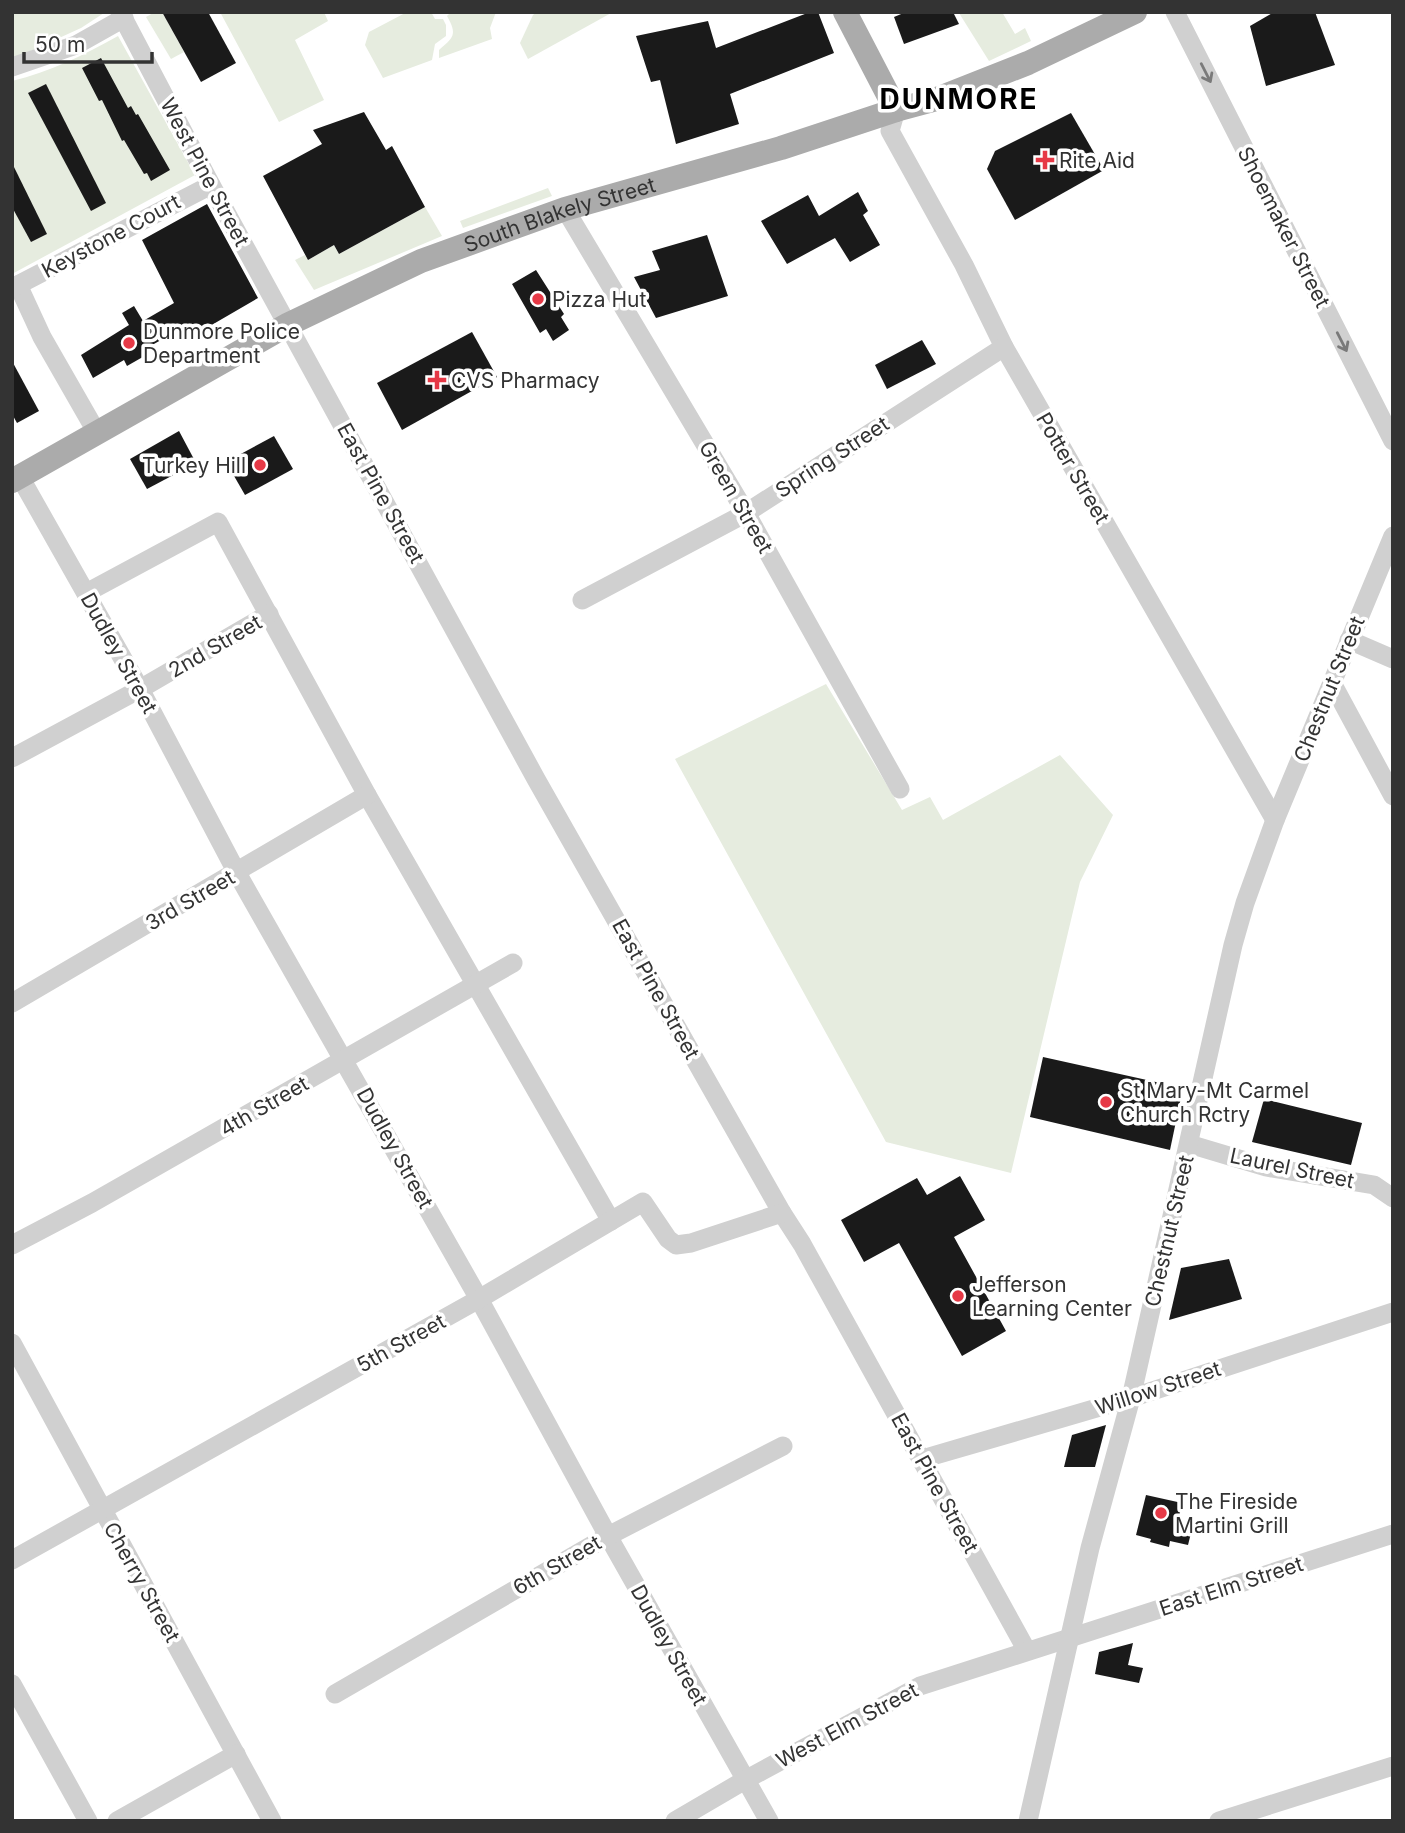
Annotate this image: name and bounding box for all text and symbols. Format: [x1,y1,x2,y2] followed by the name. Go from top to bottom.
[24,21,152,65] scale bar
[35,32,85,57] text: 50 m
[1200,62,1214,83] one-way arrow
[879,82,1039,116] district label: DUNMORE
[155,94,255,250] street label: West Pine Street
[1233,142,1335,312] street label: Shoemaker Street
[1059,148,1135,173] place label: Rite Aid
[1037,152,1053,168] marker: Rite Aid
[460,172,658,257] street label: South Blakely Street
[37,189,185,283] street label: Keystone Court
[552,287,646,312] place label: Pizza Hut
[530,291,546,307] marker: Pizza Hut
[143,319,300,368] place label: Dunmore Police Department
[1336,331,1350,352] one-way arrow
[121,335,137,351] marker: Dunmore Police Department
[451,368,600,393] place label: CVS Pharmacy
[429,372,445,388] marker: CVS Pharmacy
[1031,408,1115,528] street label: Potter Street
[771,411,893,503] street label: Spring Street
[332,418,430,568] street label: East Pine Street
[694,436,778,558] street label: Green Street
[142,453,246,478] place label: Turkey Hill
[252,457,268,473] marker: Turkey Hill
[76,588,163,718] street label: Dudley Street
[164,609,266,683] street label: 2nd Street
[1288,612,1370,765] street label: Chestnut Street
[141,864,239,935] street label: 3rd Street
[607,914,705,1064] street label: East Pine Street
[215,1071,313,1141] street label: 4th Street
[1120,1078,1309,1127] place label: St Mary-Mt Carmel Church Rctry
[352,1083,439,1213] street label: Dudley Street
[1098,1094,1114,1110] marker: St Mary-Mt Carmel Church Rctry
[1228,1143,1356,1193] street label: Laurel Street
[1139,1153,1199,1309] street label: Chestnut Street
[972,1272,1132,1321] place label: Jefferson Learning Center
[950,1288,966,1304] marker: Jefferson Learning Center
[352,1308,450,1377] street label: 5th Street
[1092,1356,1224,1420] street label: Willow Street
[886,1408,984,1558] street label: East Pine Street
[1175,1489,1298,1538] place label: The Fireside Martini Grill
[1153,1505,1169,1521] marker: The Fireside Martini Grill
[99,1518,185,1647] street label: Cherry Street
[509,1530,606,1600] street label: 6th Street
[1156,1551,1306,1621] street label: East Elm Street
[626,1580,713,1710] street label: Dudley Street
[772,1677,922,1773] street label: West Elm Street

